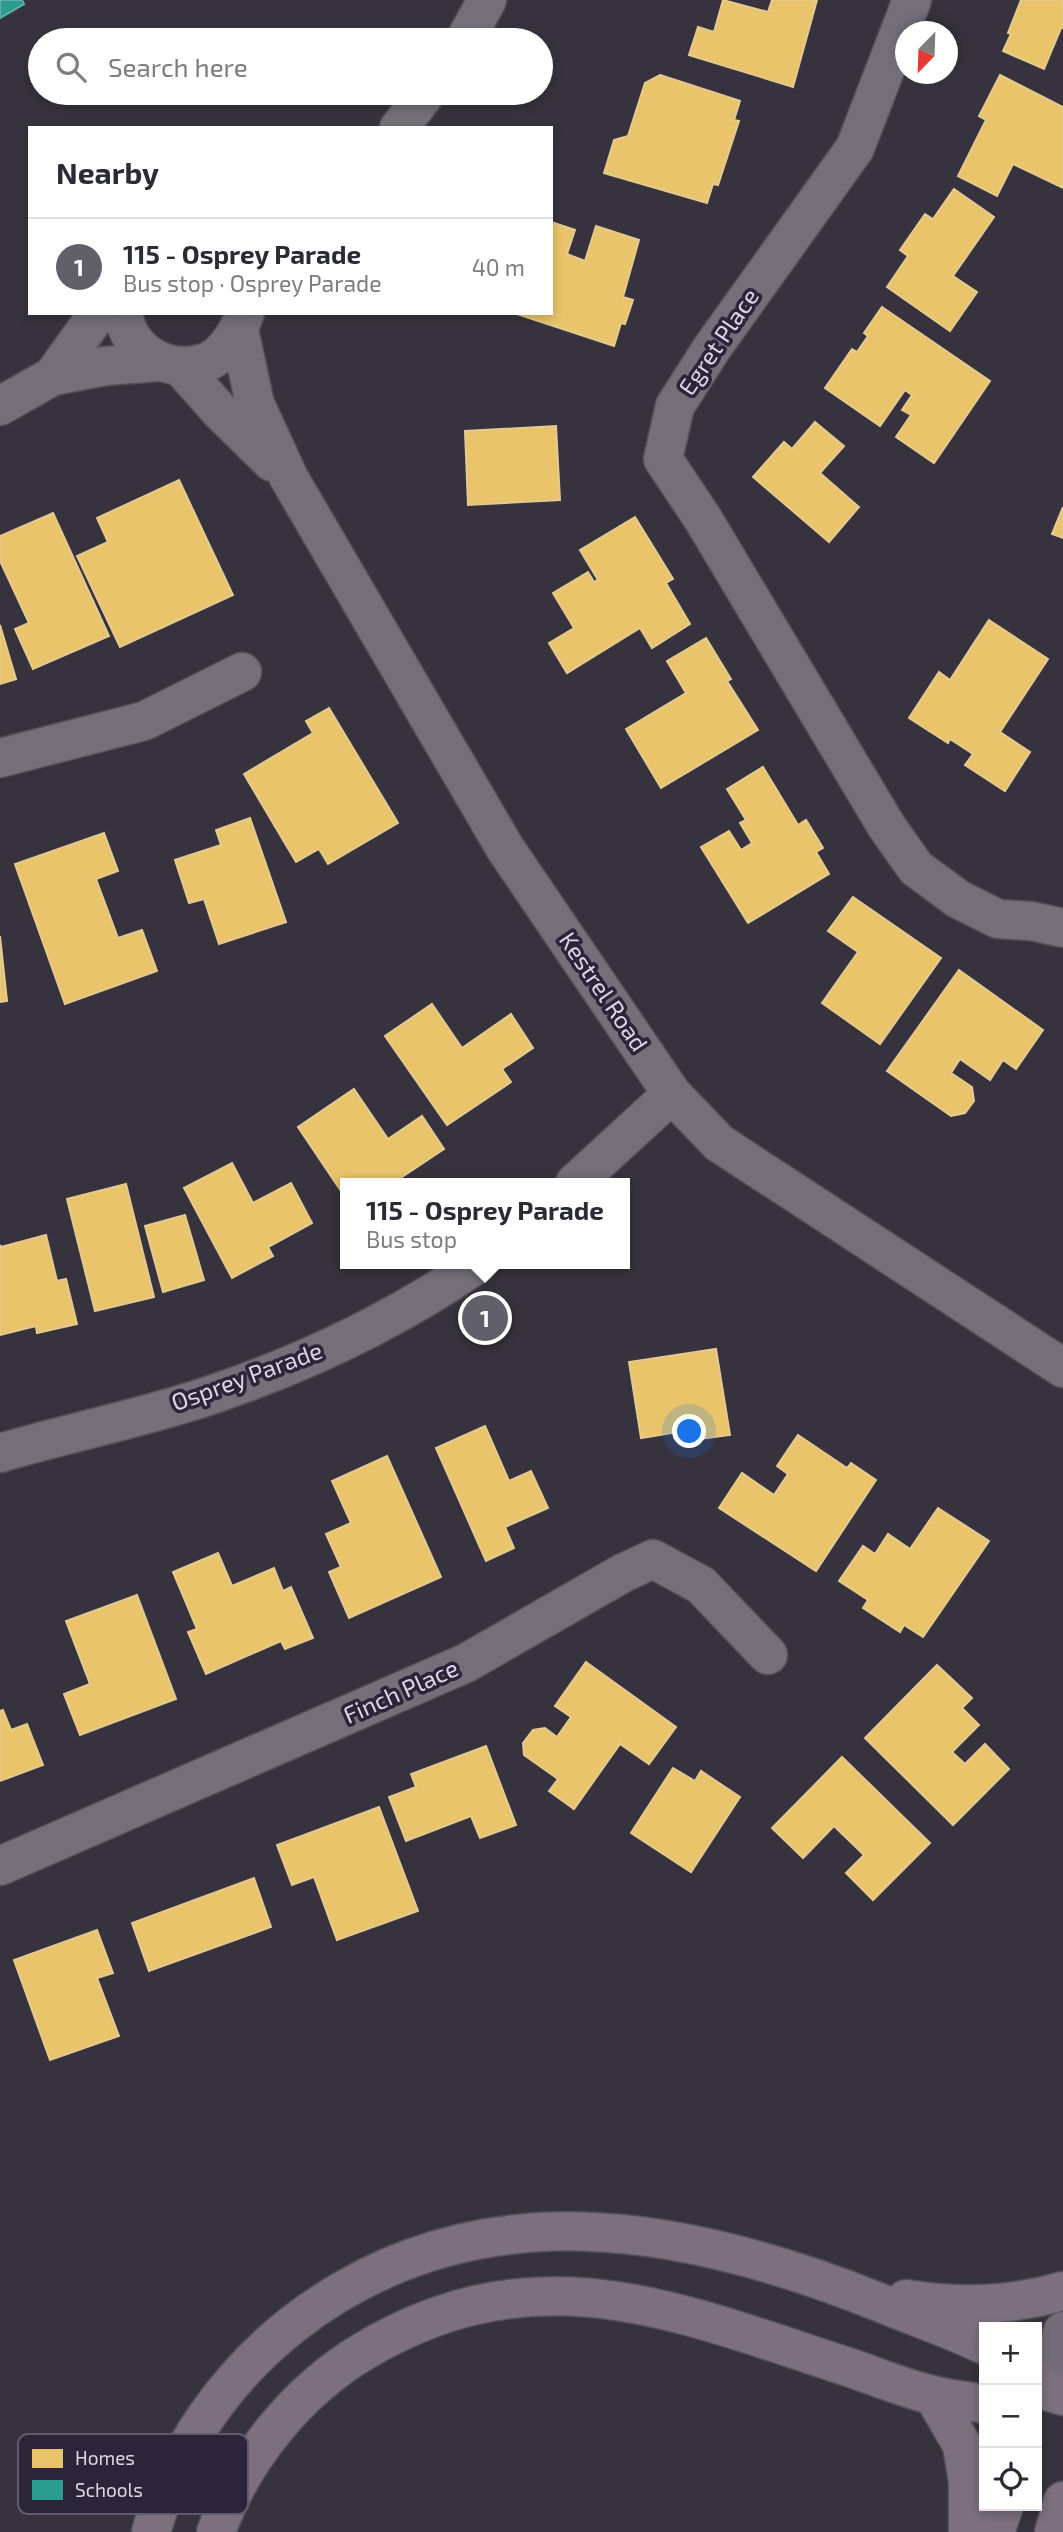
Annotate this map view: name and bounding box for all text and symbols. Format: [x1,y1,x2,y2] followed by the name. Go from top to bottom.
[895,21,958,84] north arrow
[28,28,553,105] search box
[52,48,90,86] icon: search
[108,51,248,82] text: Search here
[56,154,159,190] text: Nearby
[123,238,361,269] text: 115 - Osprey Parade
[74,253,84,281] text: 1
[472,253,525,281] text: 40 m
[123,269,382,297] text: Bus stop · Osprey Parade
[672,282,764,400] street label: Egret Place
[554,926,655,1056] street label: Kestrel Road
[340,1178,630,1269] popup
[366,1194,604,1225] text: 115 - Osprey Parade
[366,1225,457,1253] text: Bus stop
[462,1292,508,1344] pin: 1
[167,1335,326,1416] street label: Osprey Parade
[672,1414,706,1448] your location
[338,1652,462,1729] street label: Finch Place
[979,2322,1042,2511] map controls
[979,2322,1042,2385] button: +
[979,2385,1042,2448] button: −
[18,2434,248,2514] legend
[75,2446,135,2469] text: Homes
[979,2448,1042,2511] button: locate
[75,2478,143,2501] text: Schools

